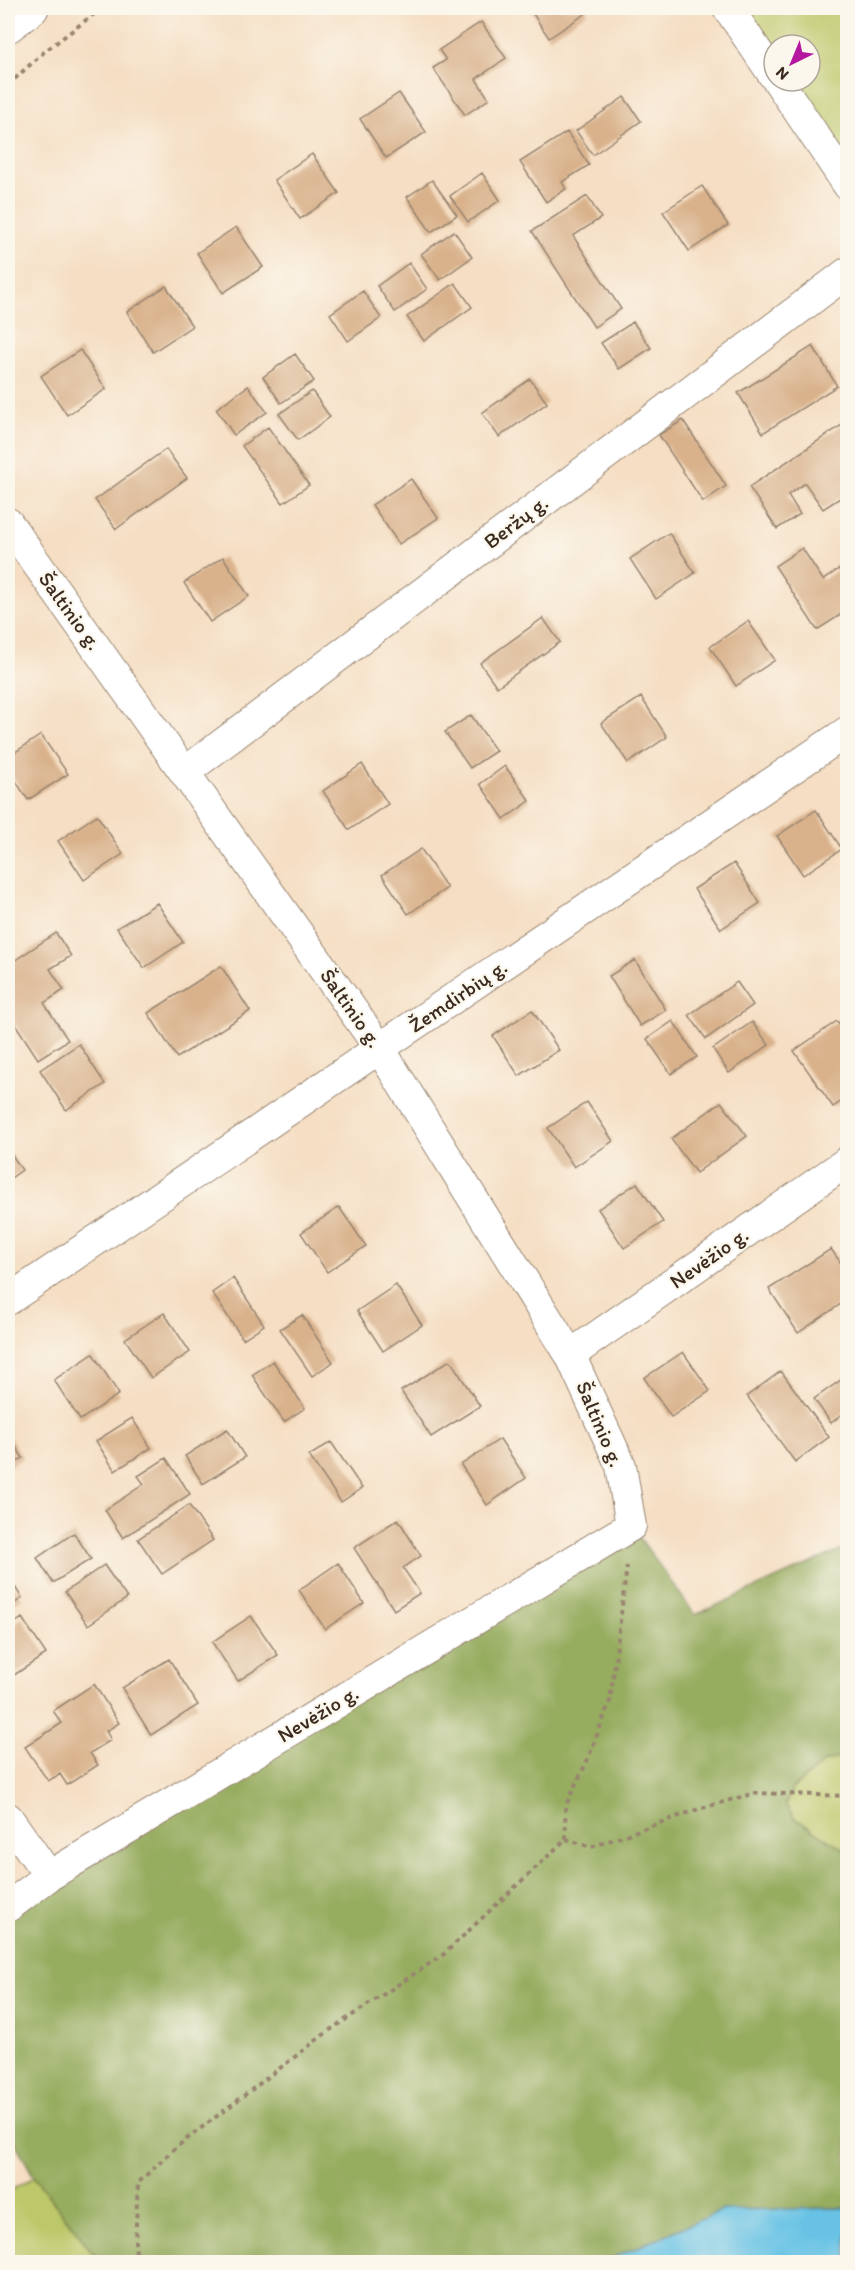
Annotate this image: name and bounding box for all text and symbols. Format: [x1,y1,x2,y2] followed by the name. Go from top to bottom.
[762,33,822,93] north arrow
[772,63,793,84] text: N
[479,489,553,554] street label: Beržų g.
[34,567,107,655] street label: Šaltinio g.
[404,954,512,1038] street label: Žemdirbių g.
[315,963,388,1052] street label: Šaltinio g.
[665,1221,753,1294] street label: Nevėžio g.
[571,1377,630,1470] street label: Šaltinio g.
[273,1680,363,1748] street label: Nevėžio g.

